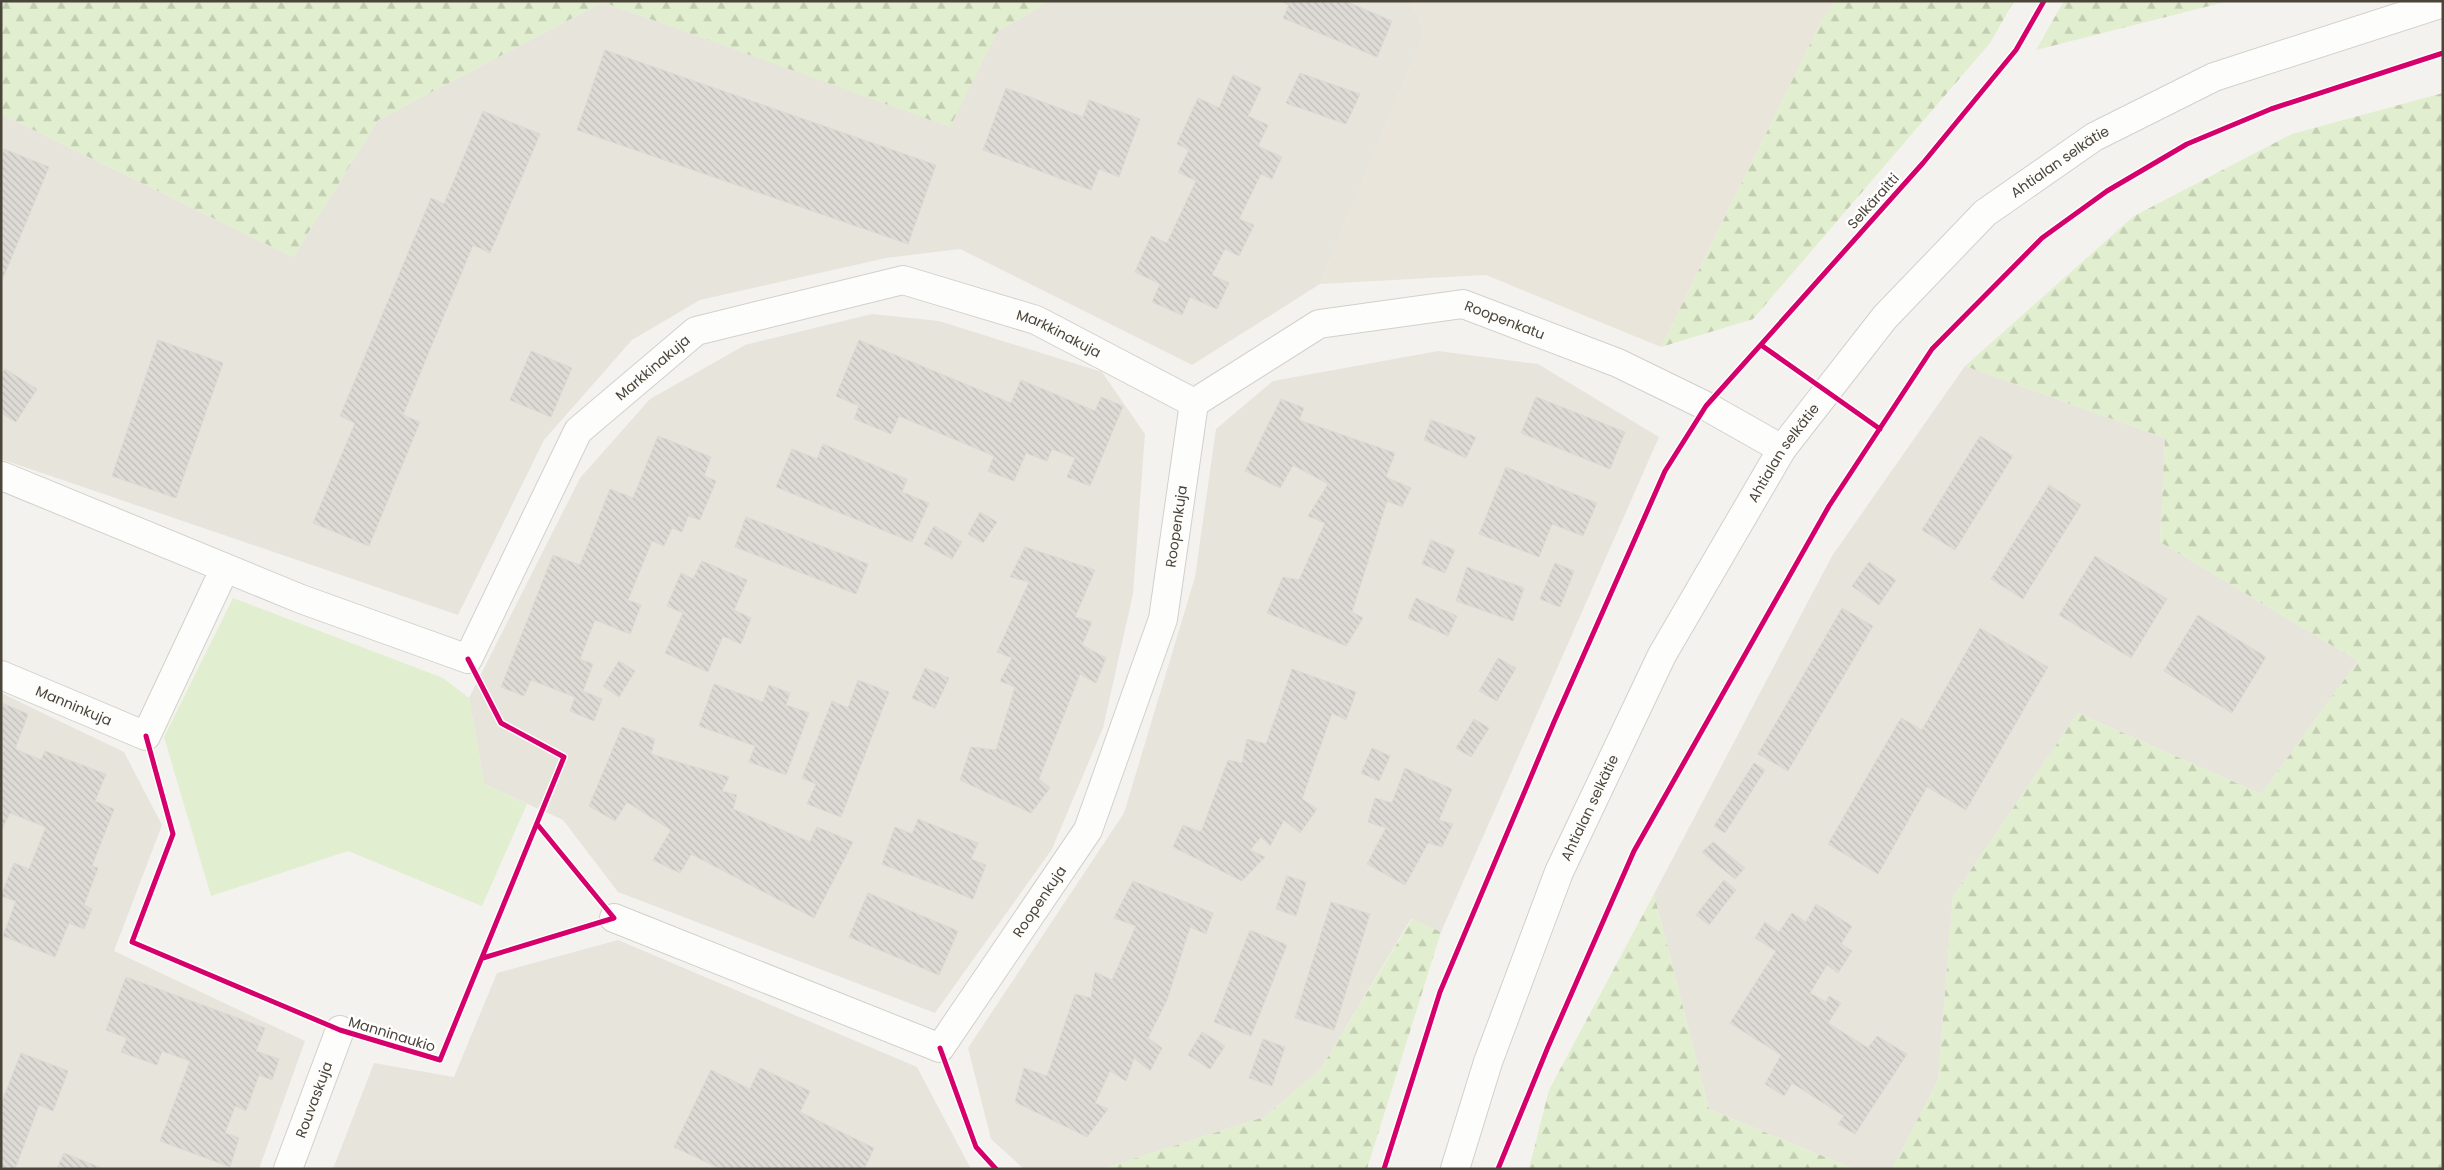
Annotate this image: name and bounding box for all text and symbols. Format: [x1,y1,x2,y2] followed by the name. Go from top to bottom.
[2006,121,2113,202] street label: Ahtialan selkätie
[1843,169,1903,233] street label: Selkäraitti
[1462,296,1548,344] street label: Roopenkatu
[1014,305,1105,362] street label: Markkinakuja
[611,330,694,405] street label: Markkinakuja
[1743,399,1824,506] street label: Ahtialan selkätie
[1161,484,1192,569] street label: Roopenkuja
[33,681,115,731] street label: Manninkuja
[1556,751,1623,864] street label: Ahtialan selkätie
[1008,862,1071,941] street label: Roopenkuja
[346,1011,438,1057] street label: Manninaukio
[291,1059,337,1141] street label: Rouvaskuja

